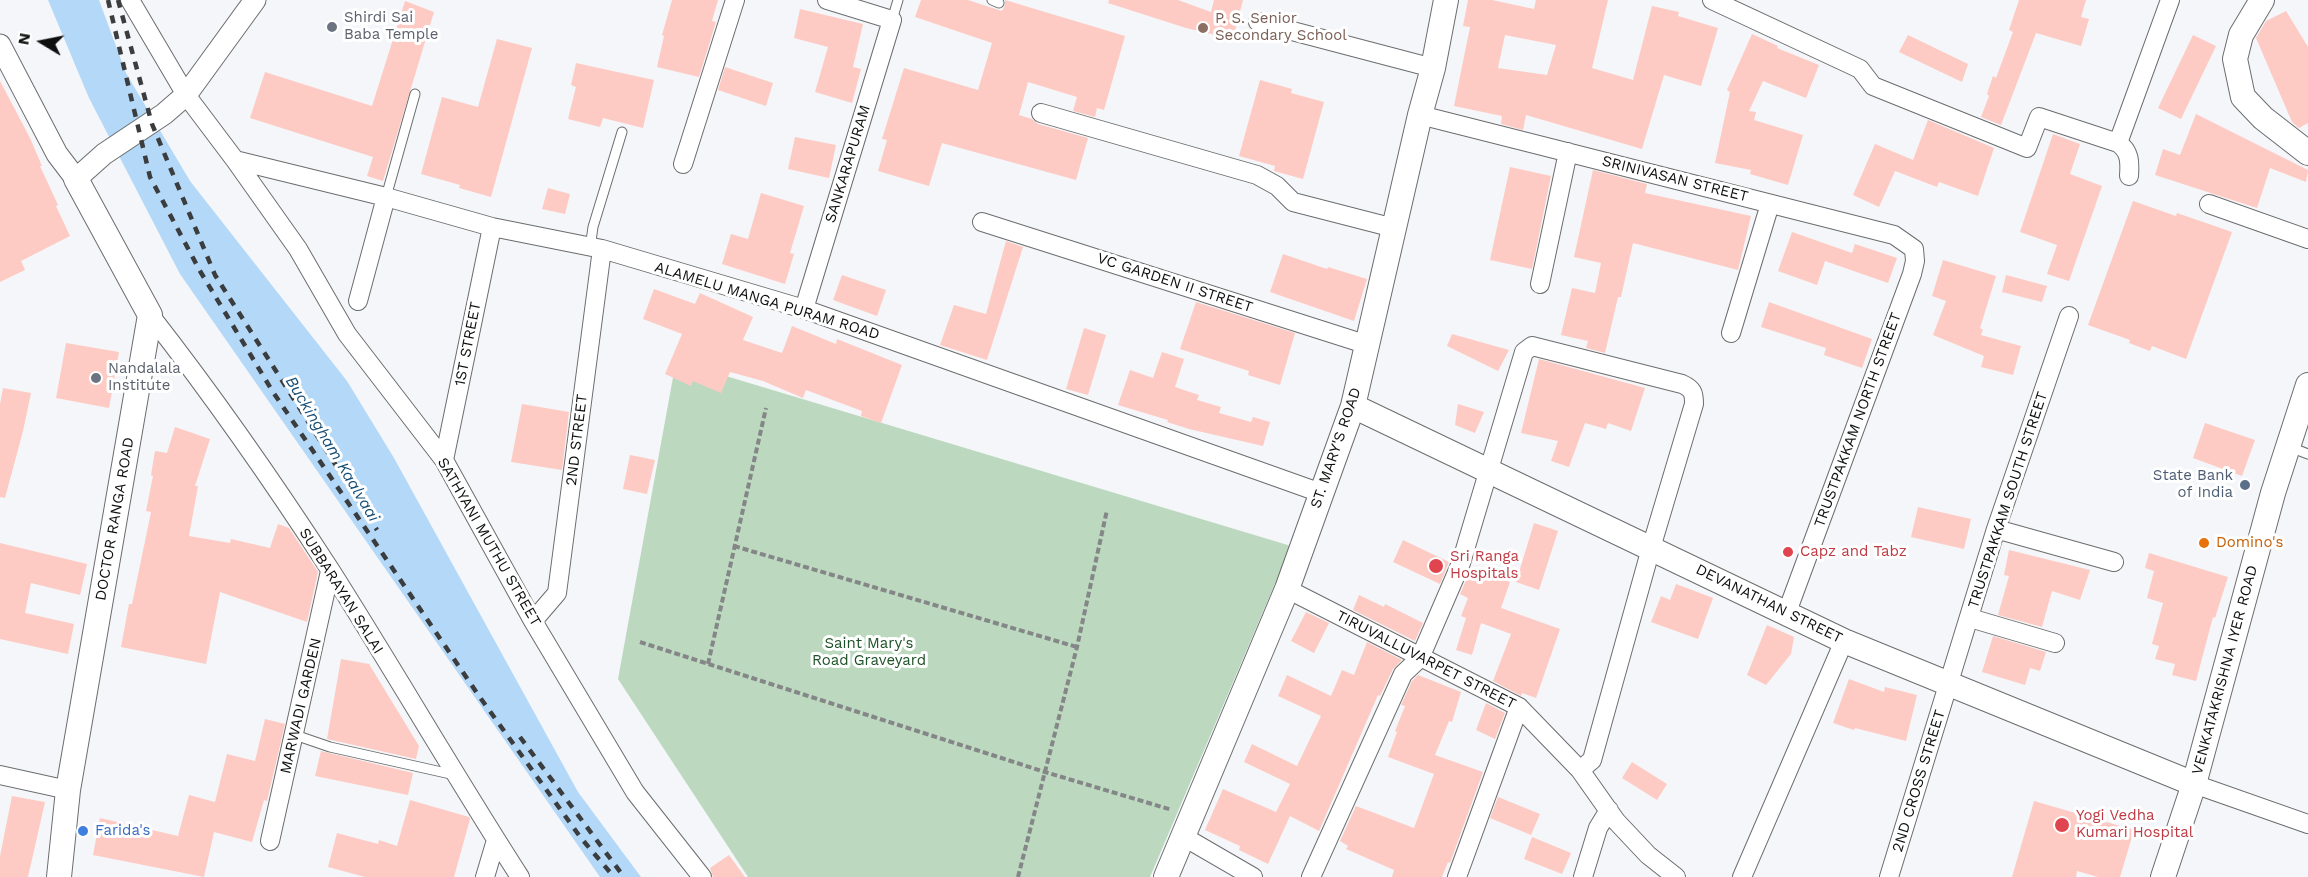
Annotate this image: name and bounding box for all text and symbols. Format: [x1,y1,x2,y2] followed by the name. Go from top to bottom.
[344,9,438,44] place label: Shirdi Sai Baba Temple
[1215,10,1347,45] place label: P. S. Senior Secondary School
[12,12,72,72] north arrow
[325,20,339,34] marker: Shirdi Sai Baba Temple
[1196,21,1210,35] marker: P. S. Senior Secondary School
[13,31,34,46] text: N
[821,103,875,225] street label: SANKARAPURAM
[1600,152,1750,206] street label: SRINIVASAN STREET
[1095,249,1255,317] street label: VC GARDEN II STREET
[652,258,882,344] street label: ALAMELU MANGA PURAM ROAD
[451,300,485,388] street label: 1ST STREET
[1811,310,1905,530] street label: TRUSTPAKKAM NORTH STREET
[108,360,181,395] place label: Nandalala Institute
[89,371,103,385] marker: Nandalala Institute
[281,373,383,525] water label: Buckingham Kaalvaai
[1307,385,1365,511] street label: ST. MARY'S ROAD
[1964,389,2052,611] street label: TRUSTPAKKAM SOUTH STREET
[562,393,592,487] street label: 2ND STREET
[92,436,138,602] street label: DOCTOR RANGA ROAD
[433,454,545,630] street label: SATHYANI MUTHU STREET
[2153,467,2233,502] place label: State Bank of India
[2238,478,2252,492] marker: State Bank of India
[295,525,387,657] street label: SUBBARAYAN SALAI
[2216,534,2283,552] place label: Domino's
[2197,536,2211,550] marker: Domino's
[1800,543,1907,561] place label: Capz and Tabz
[1781,545,1795,559] marker: Capz and Tabz
[1450,548,1519,583] place label: Sri Ranga Hospitals
[1427,557,1445,575] marker: Sri Ranga Hospitals
[1693,561,1845,647] street label: DEVANATHAN STREET
[2188,563,2262,777] street label: VENKATAKRISHNA IYER ROAD
[1333,607,1519,713] street label: TIRUVALLUVARPET STREET
[812,635,926,670] park label: Saint Mary's Road Graveyard
[277,636,325,776] street label: MARWADI GARDEN
[1889,708,1949,854] street label: 2ND CROSS STREET
[2076,807,2193,842] place label: Yogi Vedha Kumari Hospital
[2053,816,2071,834] marker: Yogi Vedha Kumari Hospital
[95,822,150,840] place label: Farida's
[76,824,90,838] marker: Farida's

